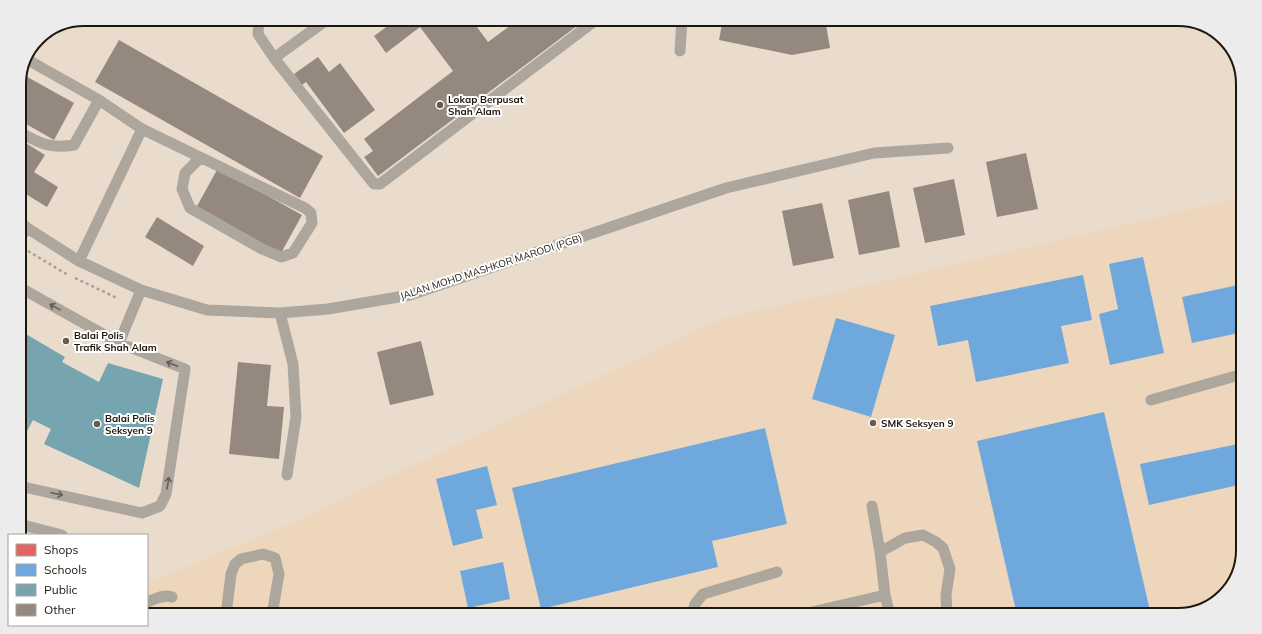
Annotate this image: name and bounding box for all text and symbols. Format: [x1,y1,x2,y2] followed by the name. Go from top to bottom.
[448,93,524,118] place label: Lokap Berpusat Shah Alam
[435,100,445,110] marker: Lokap Berpusat Shah Alam
[398,231,584,303] street label: JALAN MOHD MASHKOR MARODI (PGB)
[49,303,61,311] one-way arrow
[74,329,157,354] place label: Balai Polis Trafik Shah Alam
[61,336,71,346] marker: Balai Polis Trafik Shah Alam
[167,360,179,367] one-way arrow
[105,412,155,437] place label: Balai Polis Seksyen 9
[881,417,953,430] place label: SMK Seksyen 9
[868,418,878,428] marker: SMK Seksyen 9
[92,419,102,429] marker: Balai Polis Seksyen 9
[164,477,172,490] one-way arrow
[50,491,63,499] one-way arrow
[8,534,148,626] legend
[44,542,79,557] text: Shops
[44,562,87,577] text: Schools
[44,582,78,597] text: Public
[44,602,76,617] text: Other

